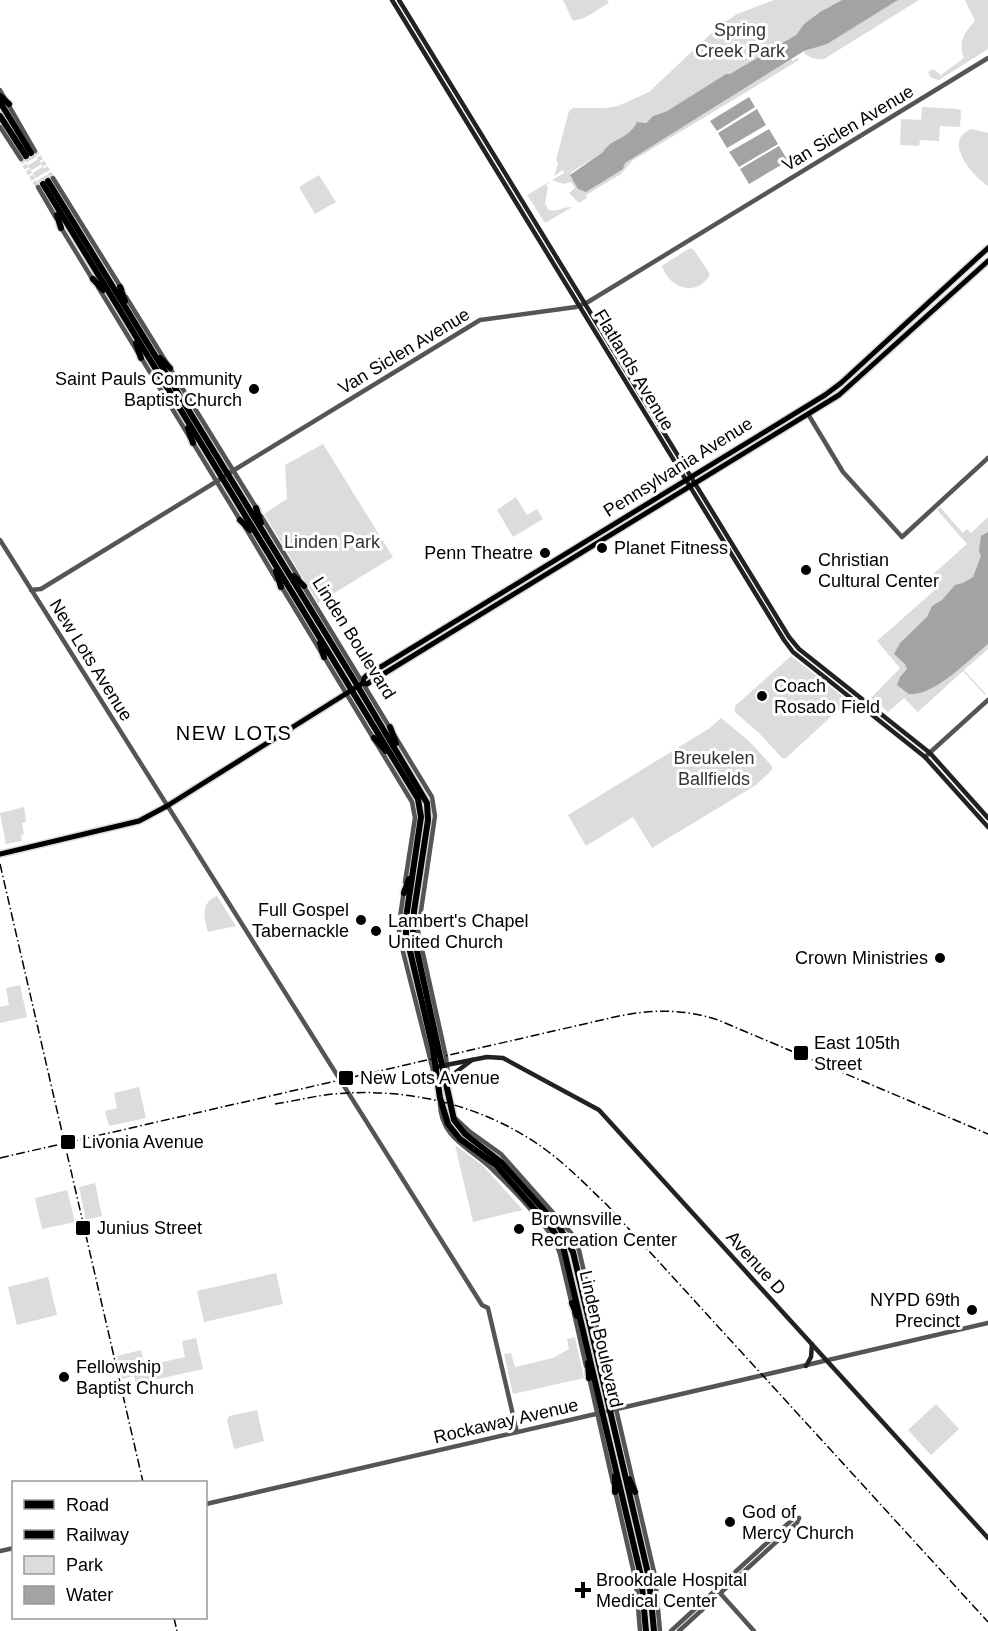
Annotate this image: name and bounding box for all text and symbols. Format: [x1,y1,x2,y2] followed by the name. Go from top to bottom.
[695,20,786,61] park label: Spring Creek Park
[779,81,917,175] street label: Van Siclen Avenue
[335,304,473,398] street label: Van Siclen Avenue
[590,306,678,434] street label: Flatlands Avenue
[55,369,242,410] place label: Saint Pauls Community Baptist Church
[247,382,261,396] marker: Saint Pauls Community Baptist Church
[600,413,756,521] street label: Pennsylvania Avenue
[284,532,381,552] park label: Linden Park
[614,538,728,558] place label: Planet Fitness
[595,541,609,555] marker: Planet Fitness
[424,543,533,563] place label: Penn Theatre
[538,546,552,560] marker: Penn Theatre
[818,550,939,591] place label: Christian Cultural Center
[799,563,813,577] marker: Christian Cultural Center
[308,573,400,703] street label: Linden Boulevard
[45,595,137,725] street label: New Lots Avenue
[774,676,880,717] place label: Coach Rosado Field
[755,689,769,703] marker: Coach Rosado Field
[176,722,292,744] district label: NEW LOTS
[673,748,755,789] park label: Breukelen Ballfields
[252,900,349,941] place label: Full Gospel Tabernackle
[388,911,529,952] place label: Lambert's Chapel United Church
[354,913,368,927] marker: Full Gospel Tabernackle
[369,924,383,938] marker: Lambert's Chapel United Church
[795,948,928,968] place label: Crown Ministries
[933,951,947,965] marker: Crown Ministries
[814,1033,900,1074] place label: East 105th Street
[792,1044,810,1062] marker: East 105th Street
[360,1068,500,1088] place label: New Lots Avenue
[337,1069,355,1087] marker: New Lots Avenue
[82,1132,204,1152] place label: Livonia Avenue
[59,1133,77,1151] marker: Livonia Avenue
[531,1209,677,1250] place label: Brownsville Recreation Center
[97,1218,202,1238] place label: Junius Street
[74,1219,92,1237] marker: Junius Street
[512,1222,526,1236] marker: Brownsville Recreation Center
[722,1227,790,1299] street label: Avenue D
[575,1268,627,1410] street label: Linden Boulevard
[870,1290,960,1331] place label: NYPD 69th Precinct
[965,1303,979,1317] marker: NYPD 69th Precinct
[76,1357,194,1398] place label: Fellowship Baptist Church
[57,1370,71,1384] marker: Fellowship Baptist Church
[432,1395,580,1447] street label: Rockaway Avenue
[12,1481,207,1619] legend
[66,1495,109,1515] text: Road
[742,1502,854,1543] place label: God of Mercy Church
[723,1515,737,1529] marker: God of Mercy Church
[66,1525,129,1545] text: Railway
[66,1555,104,1575] text: Park
[596,1570,747,1611] place label: Brookdale Hospital Medical Center
[574,1581,592,1599] marker: Brookdale Hospital Medical Center
[66,1585,113,1605] text: Water

